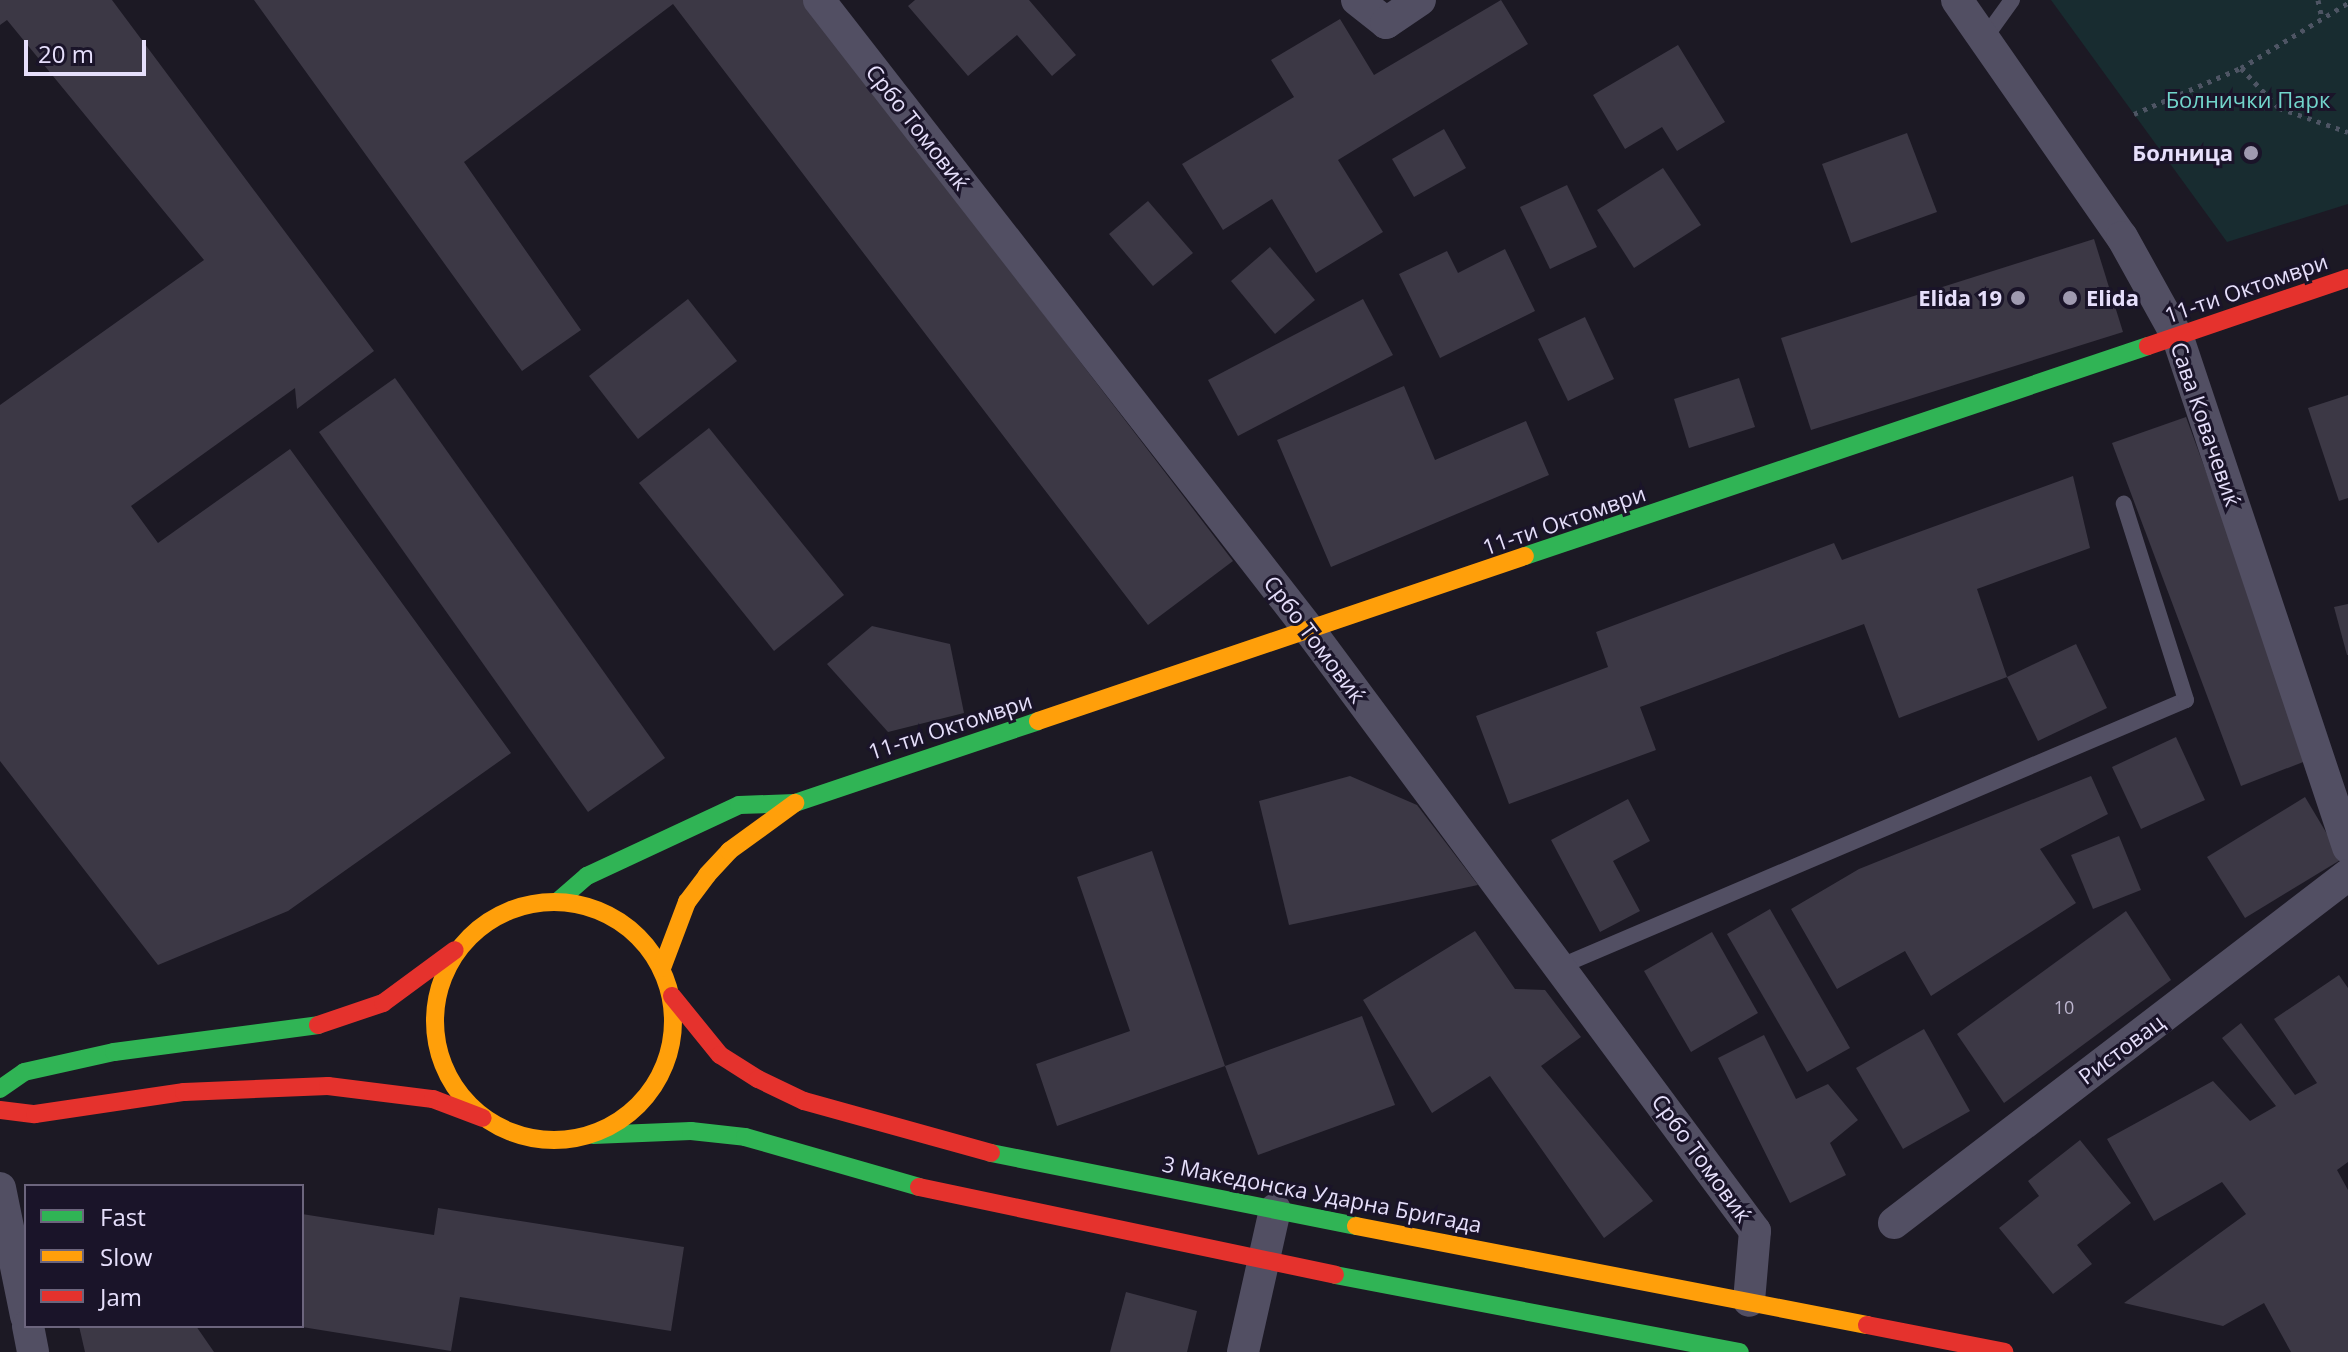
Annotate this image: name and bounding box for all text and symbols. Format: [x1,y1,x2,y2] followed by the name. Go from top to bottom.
[28,24,150,74] scale bar
[38,37,94,70] text: 20 m
[861,59,975,195] street label: Србо Томовиќ
[2166,87,2330,113] park label: Болнички Парк
[2132,140,2233,166] place label: Болница
[2240,142,2262,164] marker: Болница
[2161,248,2331,328] street label: 11-ти Октомври
[1918,285,2002,311] place label: Elida 19
[2086,285,2139,311] place label: Elida
[2009,289,2027,307] marker: Elida 19
[2061,289,2079,307] marker: Elida
[2166,338,2246,510] street label: Сава Ковачевиќ
[1479,480,1649,560] street label: 11-ти Октомври
[1259,570,1371,708] street label: Србо Томовиќ
[865,687,1035,765] street label: 11-ти Октомври
[2054,996,2074,1018] house number: 10
[2073,1008,2169,1090] street label: Ристовац
[1647,1089,1757,1227] street label: Србо Томовиќ
[1160,1150,1484,1238] street label: 3 Македонска Ударна Бригада
[24,1184,304,1328] legend
[100,1200,146,1233] text: Fast
[100,1240,152,1273] text: Slow
[100,1280,142,1313] text: Jam

